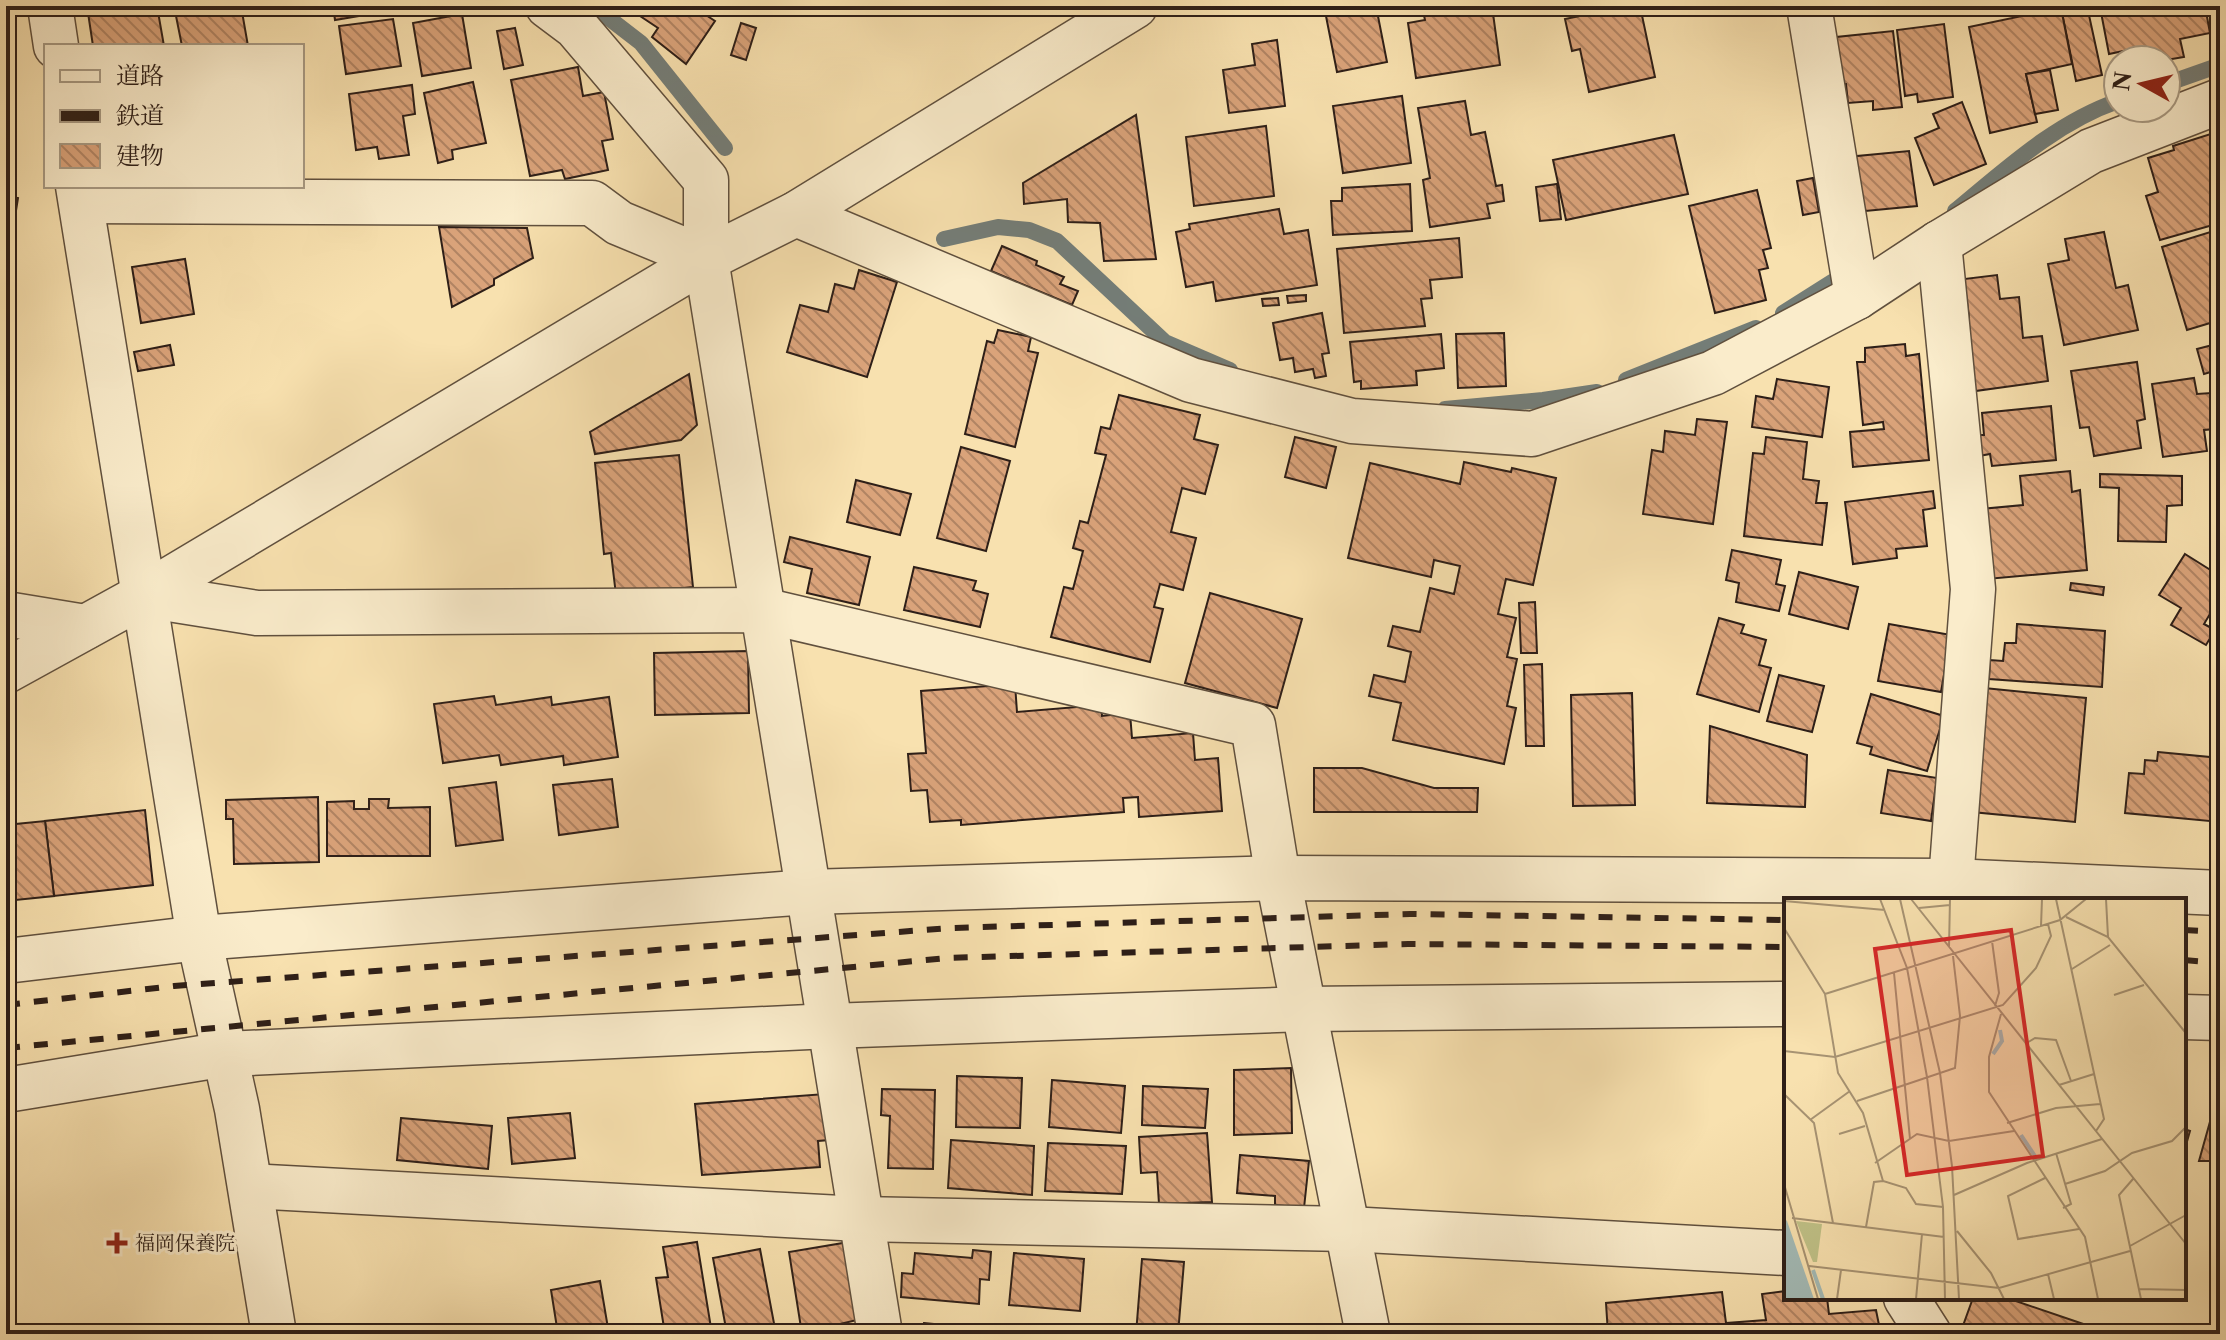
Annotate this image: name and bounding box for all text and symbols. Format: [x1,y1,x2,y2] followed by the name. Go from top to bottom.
[44,44,304,188] legend
[2102,44,2182,124] north arrow
[116,61,164,90] text: 道路
[2108,70,2137,93] text: N
[116,101,164,130] text: 鉄道
[116,141,164,170] text: 建物
[1784,898,2186,1300] inset map
[135,1231,235,1255] place label: 福岡保養院
[106,1232,128,1254] marker: 福岡保養院

